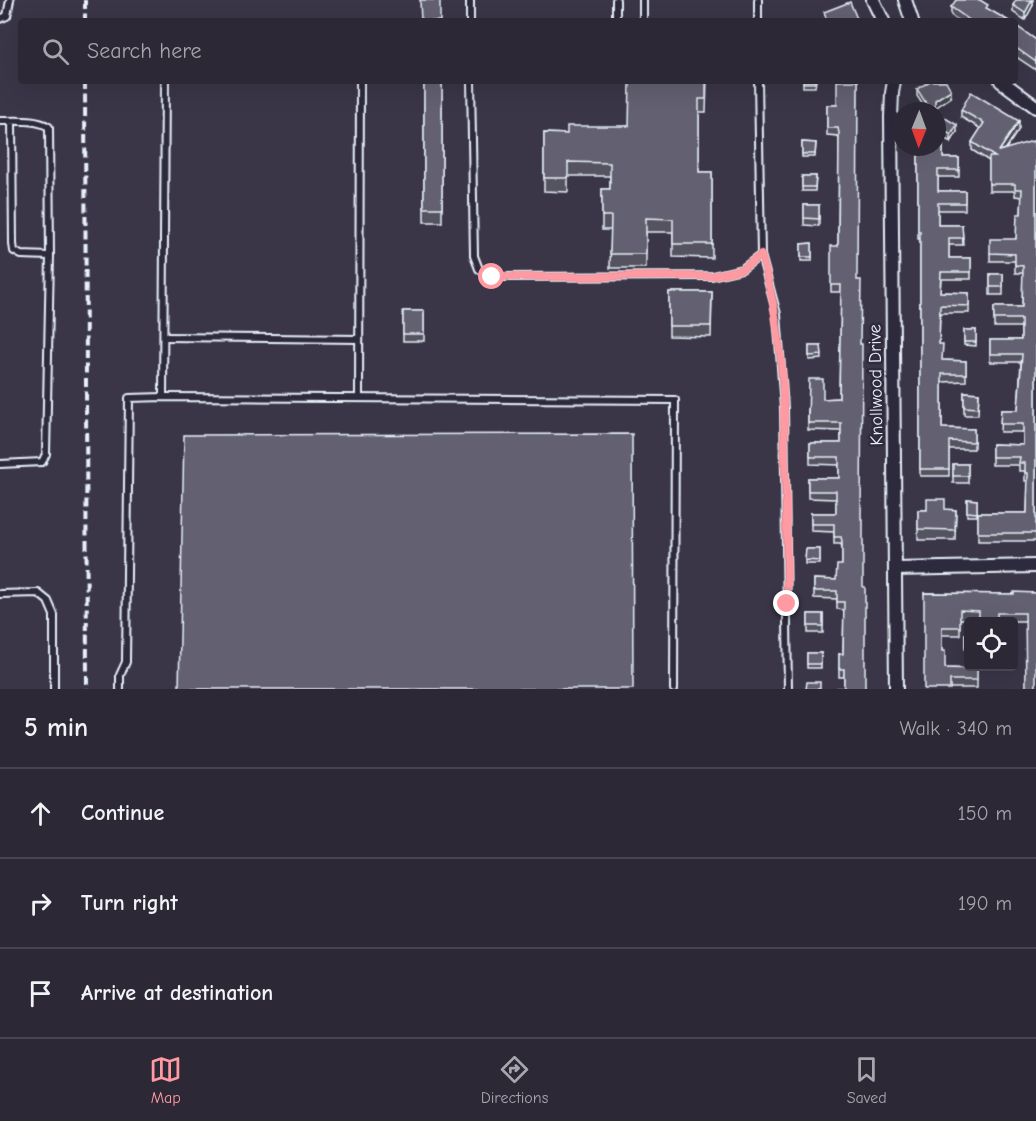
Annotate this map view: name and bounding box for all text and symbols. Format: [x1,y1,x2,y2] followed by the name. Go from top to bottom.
[18,18,1018,84] search box
[39,35,72,68] icon: search
[87,38,202,64] text: Search here
[892,102,946,156] north arrow
[478,263,504,289] route start
[864,324,888,446] street label: Knollwood Drive
[773,590,799,616] route end
[964,617,1018,671] map controls
[964,617,1018,671] button: locate
[24,713,88,743] text: 5 min
[900,717,1012,740] text: Walk · 340 m
[24,797,57,830] icon: ahead
[81,800,164,826] text: Continue
[958,802,1012,825] text: 150 m
[24,887,57,920] icon: right
[81,890,178,916] text: Turn right
[958,892,1012,915] text: 190 m
[24,977,57,1010] icon: arrive
[81,980,273,1006] text: Arrive at destination
[149,1053,182,1107] tab: Map
[481,1053,548,1107] tab: Directions
[847,1053,887,1107] tab: Saved

